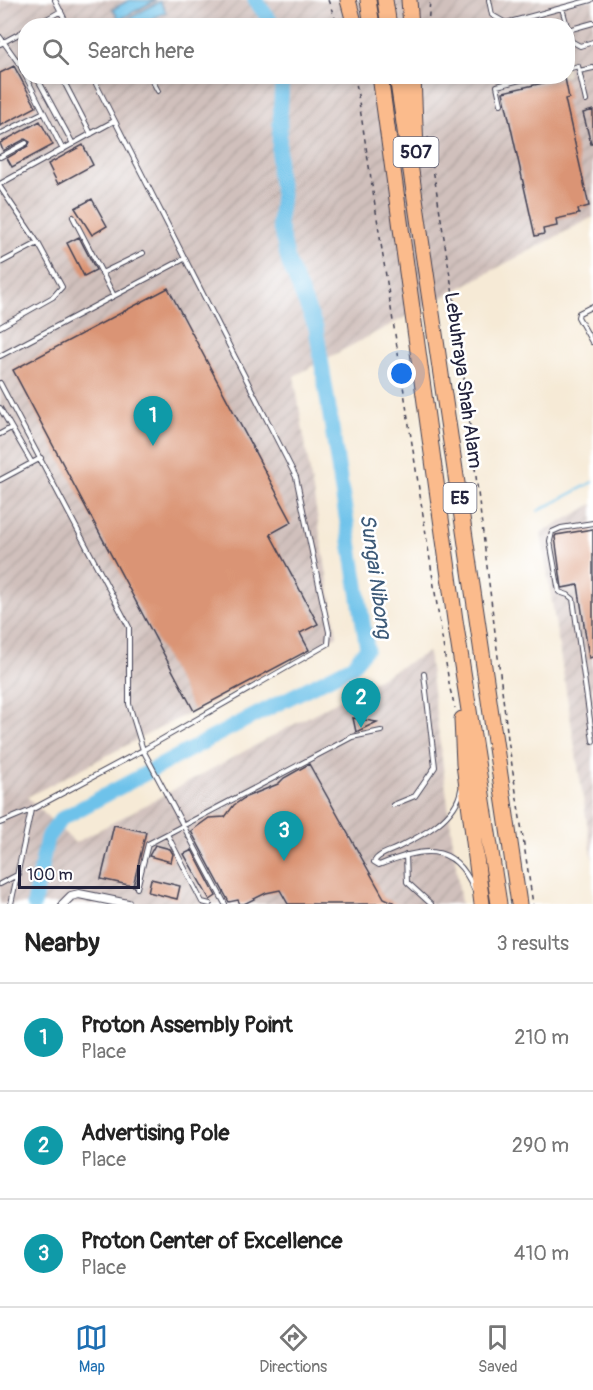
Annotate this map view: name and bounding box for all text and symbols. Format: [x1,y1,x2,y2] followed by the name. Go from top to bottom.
[18,18,575,84] search box
[39,35,72,68] icon: search
[87,37,194,65] text: Search here
[394,137,438,167] road number: 507
[439,290,488,470] street label: Lebuhraya Shah Alam
[387,359,416,388] your location
[134,396,172,446] pin: 1
[444,483,476,513] road number: E5
[353,512,398,641] water label: Sungai Nibong
[342,678,380,728] pin: 2
[264,812,304,861] pin: 3
[18,862,140,890] scale bar
[27,865,73,885] text: 100 m
[24,927,100,959] text: Nearby
[497,931,569,956] text: 3 results
[81,1011,293,1039] text: Proton Assembly Point
[40,1025,47,1050] text: 1
[514,1025,569,1050] text: 210 m
[81,1039,126,1064] text: Place
[81,1119,229,1147] text: Advertising Pole
[38,1133,49,1158] text: 2
[512,1133,569,1158] text: 290 m
[81,1147,126,1172] text: Place
[81,1227,342,1255] text: Proton Center of Excellence
[38,1241,49,1266] text: 3
[514,1241,569,1266] text: 410 m
[81,1255,126,1280] text: Place
[75,1321,108,1377] tab: Map
[259,1321,327,1377] tab: Directions
[478,1321,518,1377] tab: Saved

